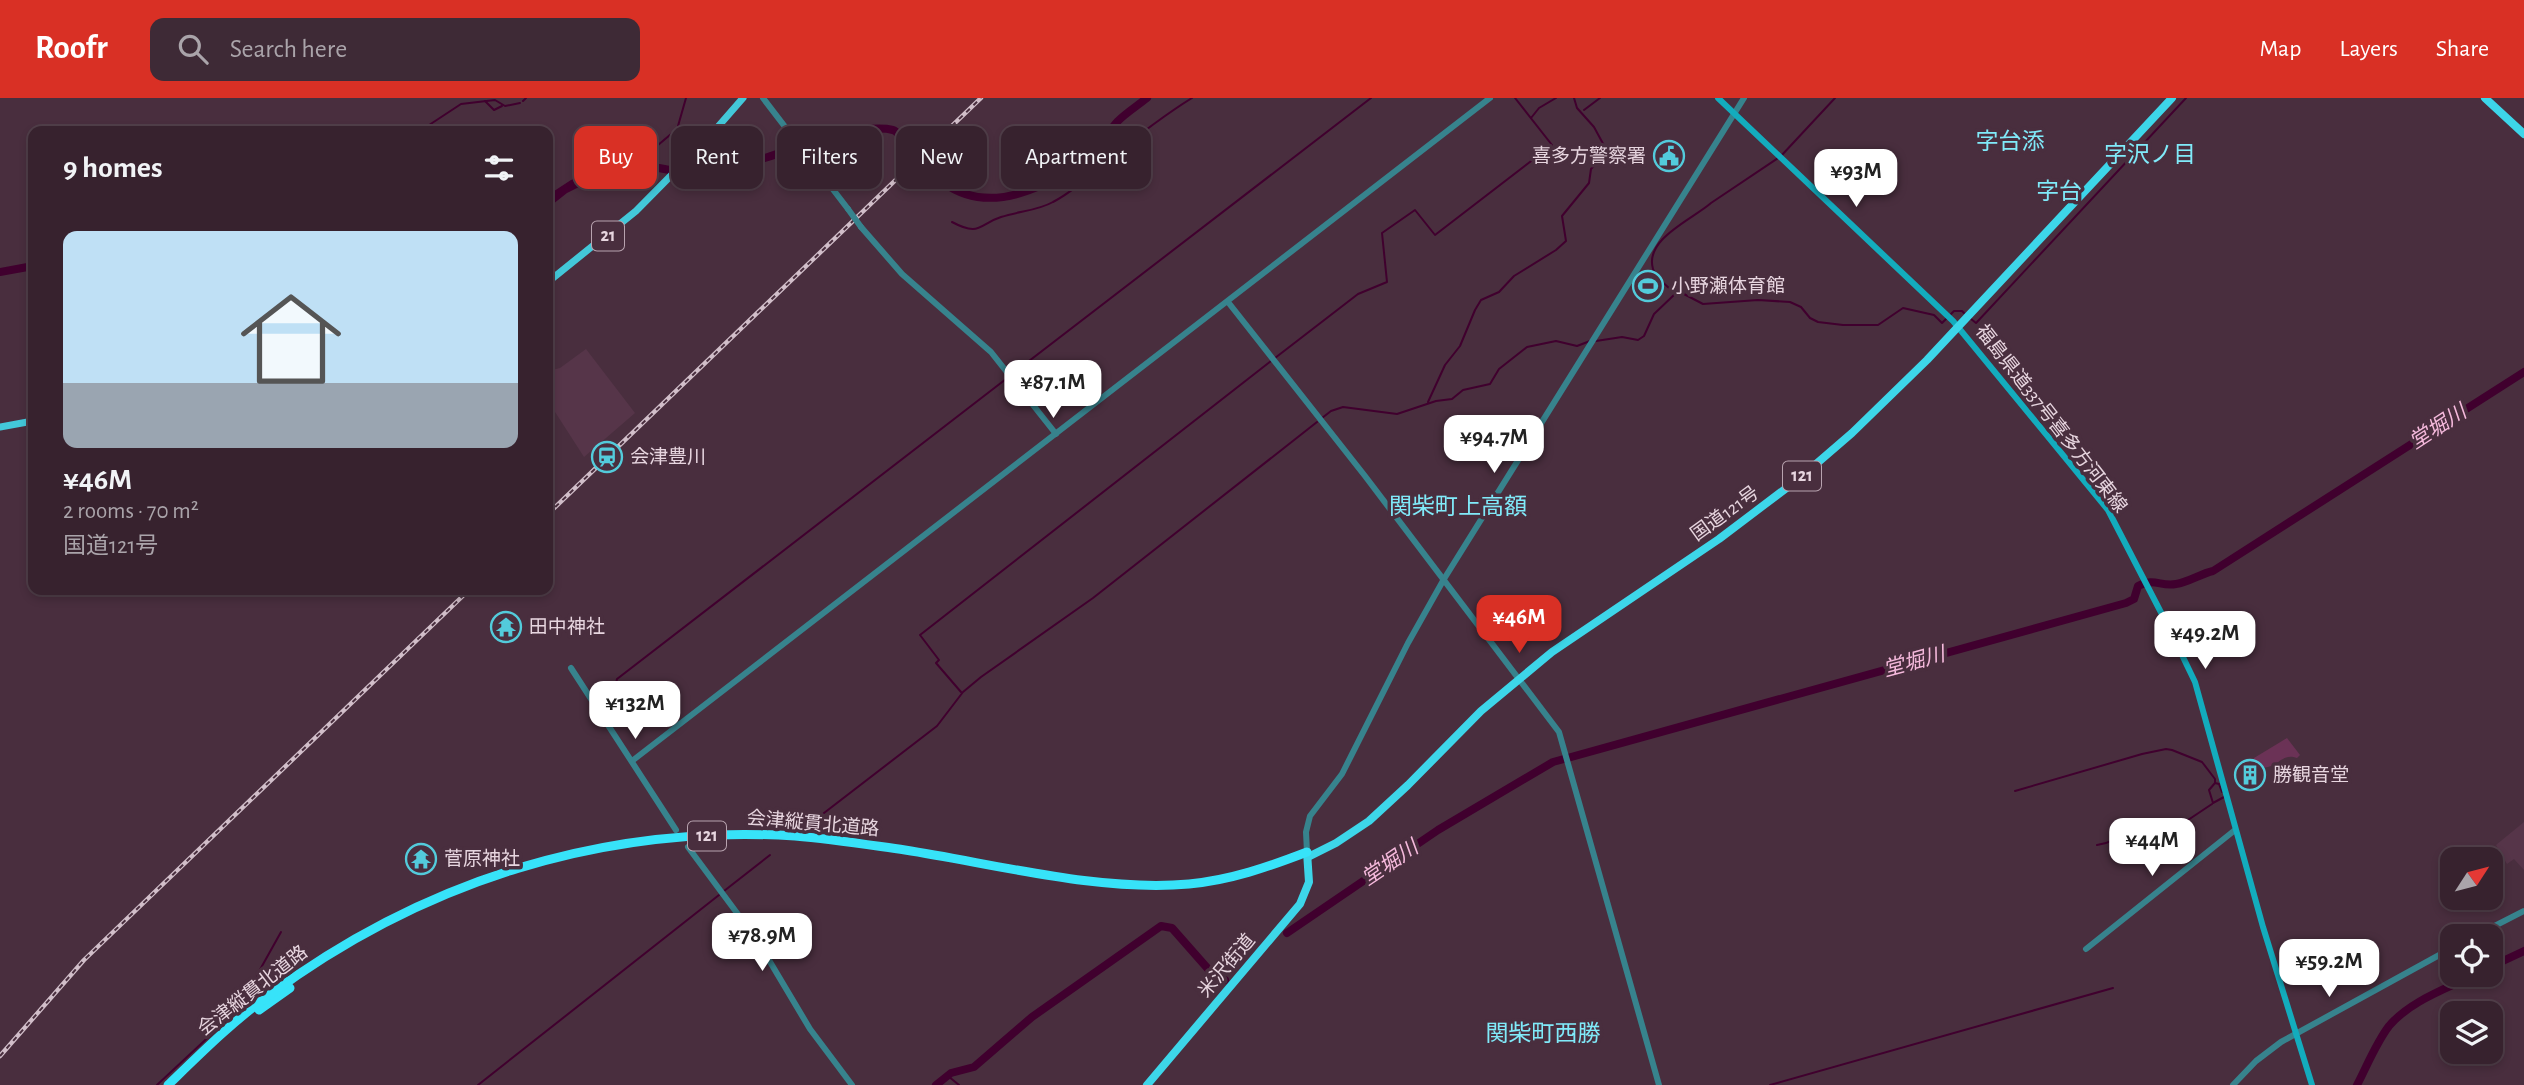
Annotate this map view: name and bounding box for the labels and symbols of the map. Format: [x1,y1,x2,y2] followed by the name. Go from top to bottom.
[1976,129,2045,154] district label: 字台添
[1652,139,1686,173] public building icon: 喜多方警察署
[2104,142,2196,167] district label: 字沢ノ目
[1532,145,1646,166] place label: 喜多方警察署
[1815,150,1897,209] pin: ¥93M
[2036,179,2082,204] district label: 字台
[592,222,624,251] road number: 21
[1631,269,1665,303] sports icon: 小野瀬体育館
[1671,276,1785,296] place label: 小野瀬体育館
[1972,320,2132,516] street label: 福島県道337号喜多方河東線
[996,360,1110,420] pin: ¥87.1M
[2405,399,2472,453] water label: 堂堀川
[1437,416,1551,475] pin: ¥94.7M
[590,440,624,474] station icon: 会津豊川
[630,446,706,467] place label: 会津豊川
[1783,462,1821,490] road number: 121
[1687,482,1762,545] street label: 国道121号
[1389,494,1527,519] district label: 関柴町上高額
[1478,596,1560,655] pin: ¥46M
[489,610,523,644] temple icon: 田中神社
[2148,612,2262,671] pin: ¥49.2M
[529,616,605,637] place label: 田中神社
[1881,642,1949,680] water label: 堂堀川
[586,682,684,741] pin: ¥132M
[2233,758,2267,792] building icon: 勝観音堂
[2273,765,2349,785] place label: 勝観音堂
[746,808,880,839] street label: 会津縦貫北道路
[2111,818,2193,878] pin: ¥44M
[688,822,726,850] road number: 121
[1357,835,1424,889] water label: 堂堀川
[404,842,438,876] temple icon: 菅原神社
[2440,847,2502,910] north arrow
[444,848,520,869] place label: 菅原神社
[705,914,819,973] pin: ¥78.9M
[1195,930,1259,1001] street label: 米沢街道
[2272,940,2386,999] pin: ¥59.2M
[194,942,311,1039] street label: 会津縦貫北道路
[1486,1021,1601,1046] district label: 関柴町西勝

